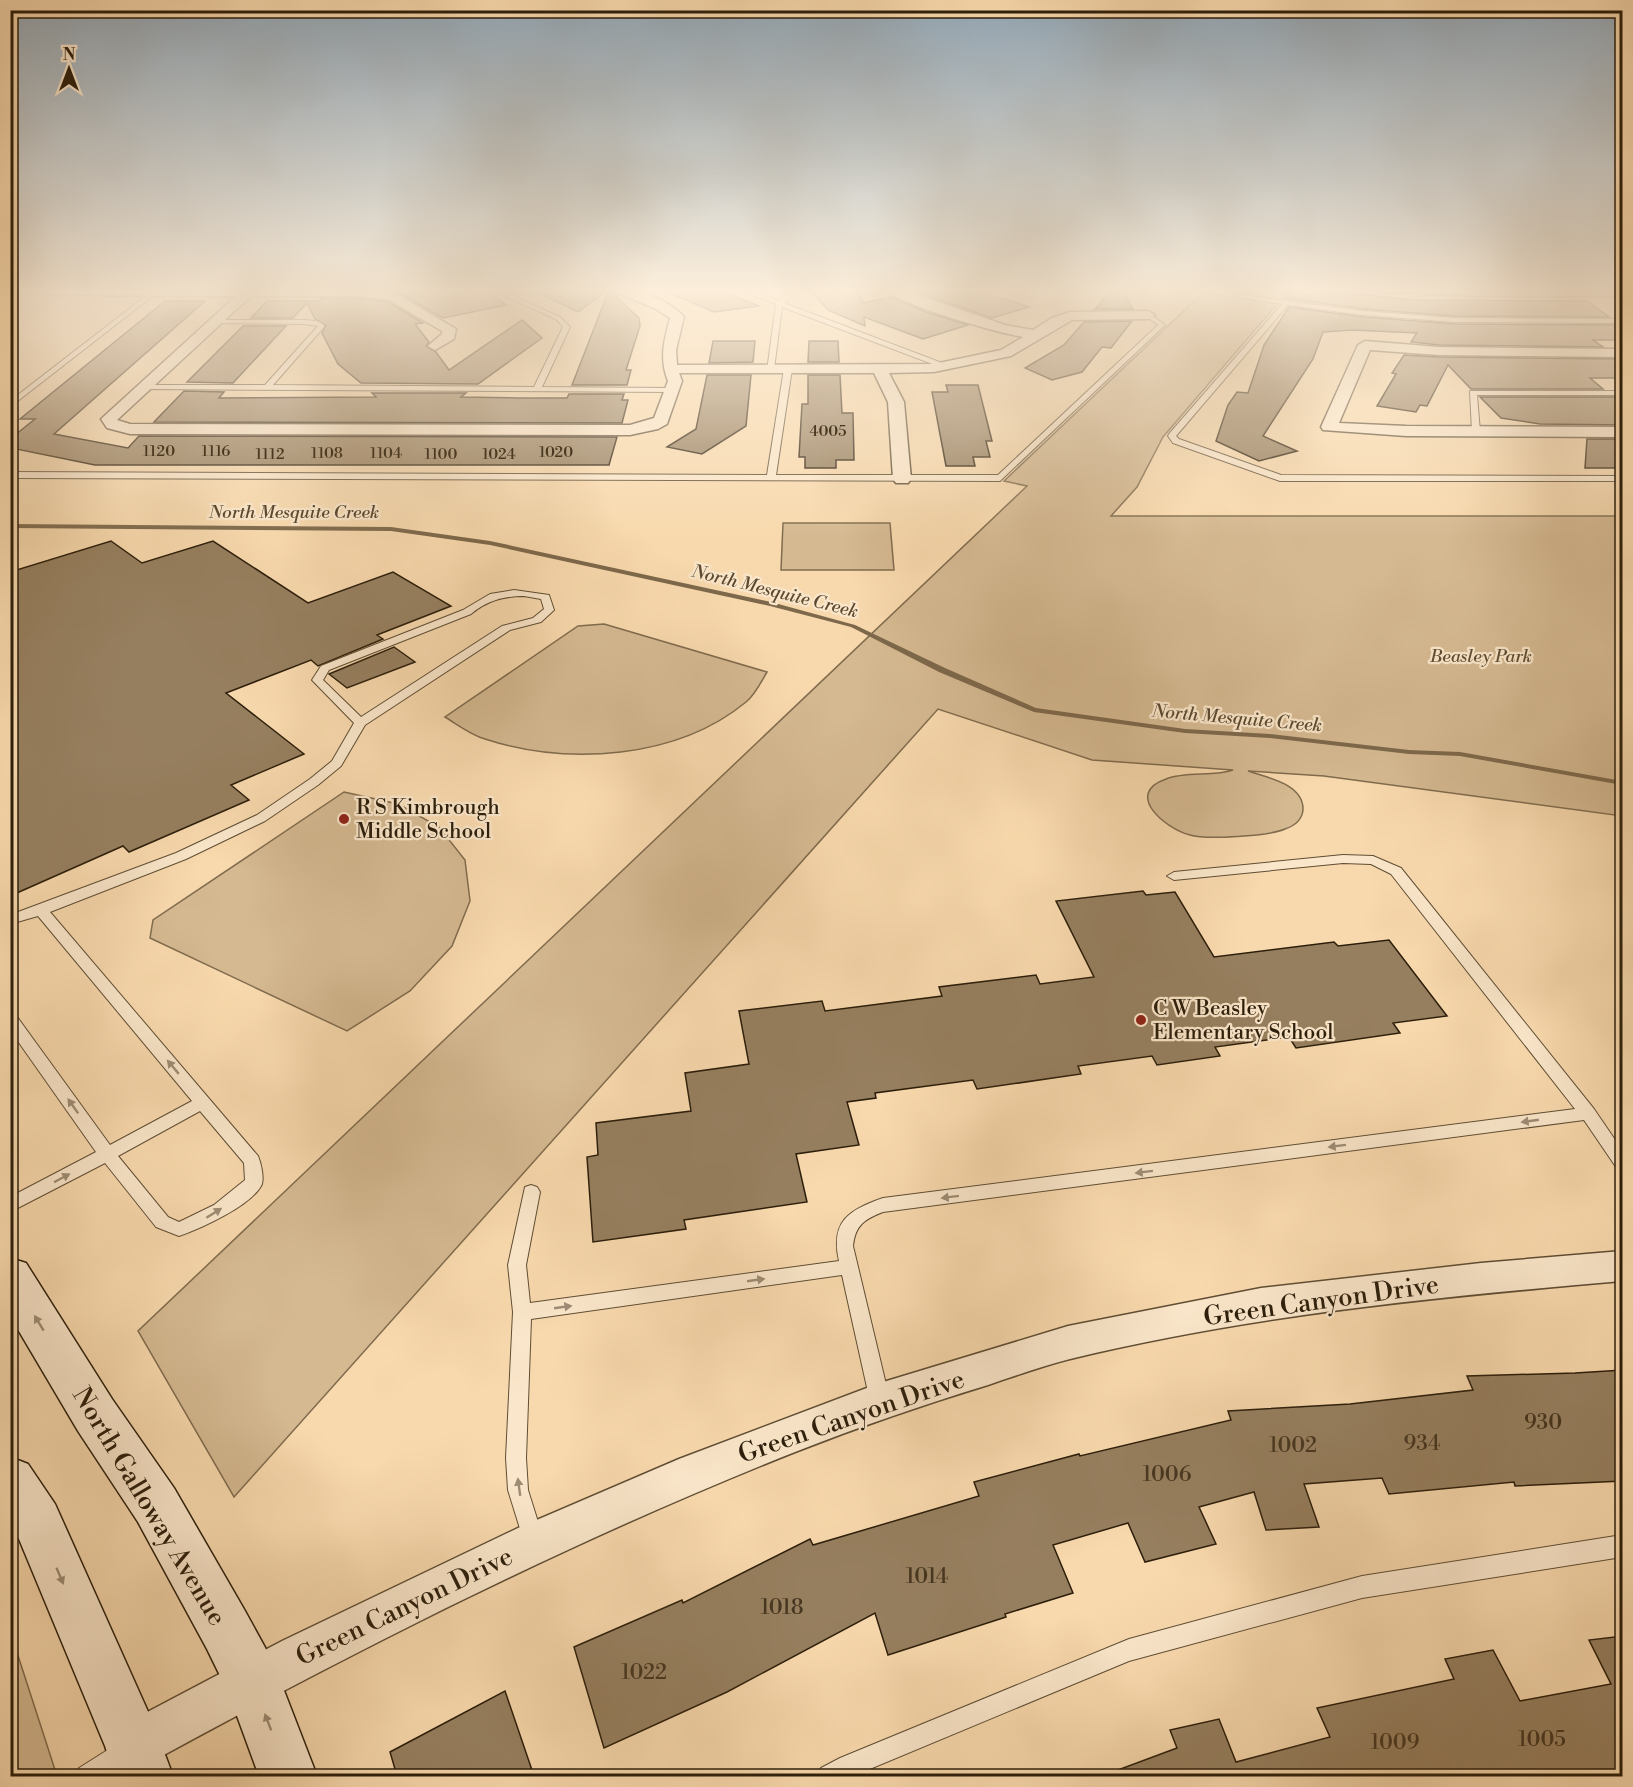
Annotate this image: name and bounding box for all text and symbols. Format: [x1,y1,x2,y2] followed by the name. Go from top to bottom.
[39,39,99,99] north arrow
[63,45,76,65] text: N
[809,422,847,441] house number: 4005
[143,442,175,461] house number: 1120
[202,442,230,461] house number: 1116
[539,443,573,462] house number: 1020
[311,444,343,463] house number: 1108
[370,444,402,463] house number: 1104
[255,445,285,464] house number: 1112
[425,445,457,464] house number: 1100
[482,445,516,464] house number: 1024
[208,501,379,524] water label: North Mesquite Creek
[688,559,860,623] water label: North Mesquite Creek
[1429,645,1532,668] park label: Beasley Park
[1150,700,1323,737] water label: North Mesquite Creek
[356,795,500,845] place label: R S Kimbrough Middle School
[337,812,351,826] marker: R S Kimbrough Middle School
[1153,996,1333,1046] place label: C W Beasley Elementary School
[1134,1013,1148,1027] marker: C W Beasley Elementary School
[167,1060,180,1075] one-way arrow
[67,1099,79,1115] one-way arrow
[1521,1116,1540,1126] one-way arrow
[1327,1141,1346,1150] one-way arrow
[1134,1168,1153,1177] one-way arrow
[53,1173,71,1183] one-way arrow
[941,1192,960,1202] one-way arrow
[206,1208,222,1219] one-way arrow
[1201,1269,1441,1333] street label: Green Canyon Drive
[747,1275,766,1284] one-way arrow
[554,1302,573,1311] one-way arrow
[33,1315,44,1331] one-way arrow
[734,1363,969,1471] street label: Green Canyon Drive
[65,1381,233,1632] street label: North Galloway Avenue
[1524,1410,1562,1436] house number: 930
[1403,1431,1441,1457] house number: 934
[1269,1433,1317,1459] house number: 1002
[1143,1462,1192,1488] house number: 1006
[514,1477,524,1496] one-way arrow
[291,1540,518,1673] street label: Green Canyon Drive
[906,1564,948,1590] house number: 1014
[55,1568,65,1586] one-way arrow
[760,1595,804,1621] house number: 1018
[621,1660,667,1686] house number: 1022
[263,1713,272,1731] one-way arrow
[1518,1727,1566,1753] house number: 1005
[1371,1730,1419,1756] house number: 1009

